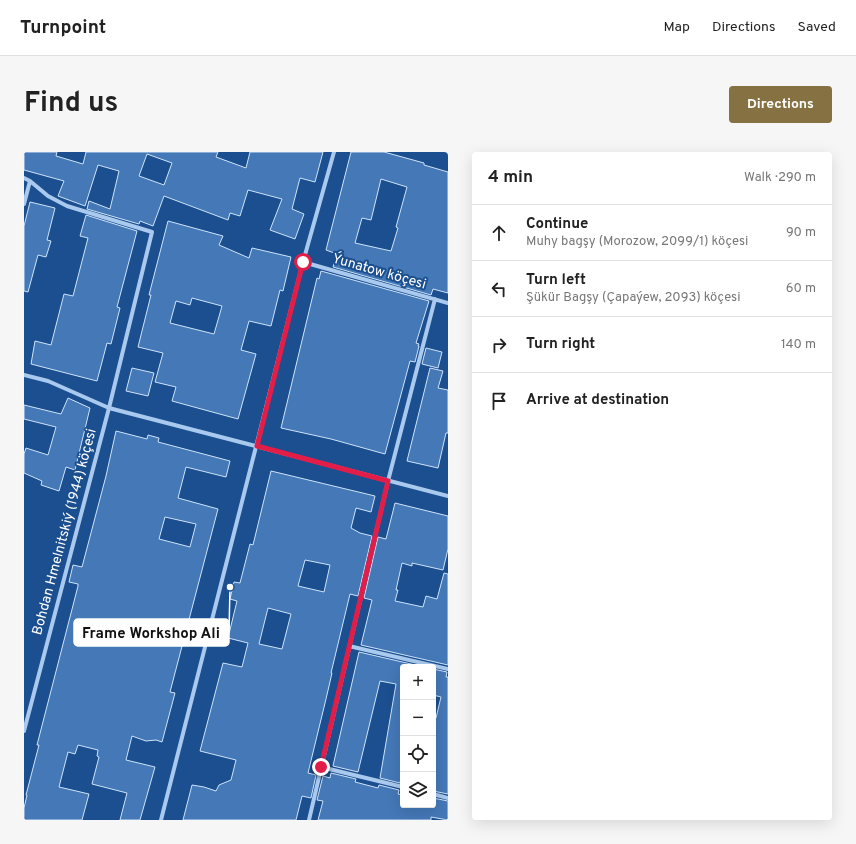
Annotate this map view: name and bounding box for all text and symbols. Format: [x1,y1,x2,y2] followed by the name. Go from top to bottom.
[20,16,106,40] text: Turnpoint
[664,19,690,36] text: Map
[712,19,776,36] text: Directions
[798,19,836,36] text: Saved
[24,86,118,122] text: Find us
[729,86,832,123] button: Directions
[488,167,533,189] text: 4 min
[744,170,816,186] text: Walk · 290 m
[526,215,588,234] text: Continue
[488,222,510,244] icon: ahead
[786,225,816,241] text: 90 m
[526,234,748,250] text: Muhy bagşy (Morozow, 2099/1) köçesi
[330,250,428,294] street label: Ýunatow köçesi
[294,253,312,271] route start
[526,271,586,290] text: Turn left
[488,278,510,300] icon: left
[786,281,816,297] text: 60 m
[526,290,740,306] text: Şükür Bagşy (Çapaýew, 2093) köçesi
[488,334,510,356] icon: right
[526,335,595,354] text: Turn right
[781,337,816,353] text: 140 m
[488,390,510,412] icon: arrive
[526,391,669,410] text: Arrive at destination
[29,427,101,637] street label: Bohdan Hmelnitskiý (1944) köçesi
[74,619,229,646] callout: Frame Workshop Ali
[82,625,220,644] text: Frame Workshop Ali
[400,664,436,808] map controls
[400,664,436,700] button: +
[400,700,436,736] button: −
[400,736,436,772] button: locate
[312,758,330,776] route end
[400,772,436,808] button: layers

